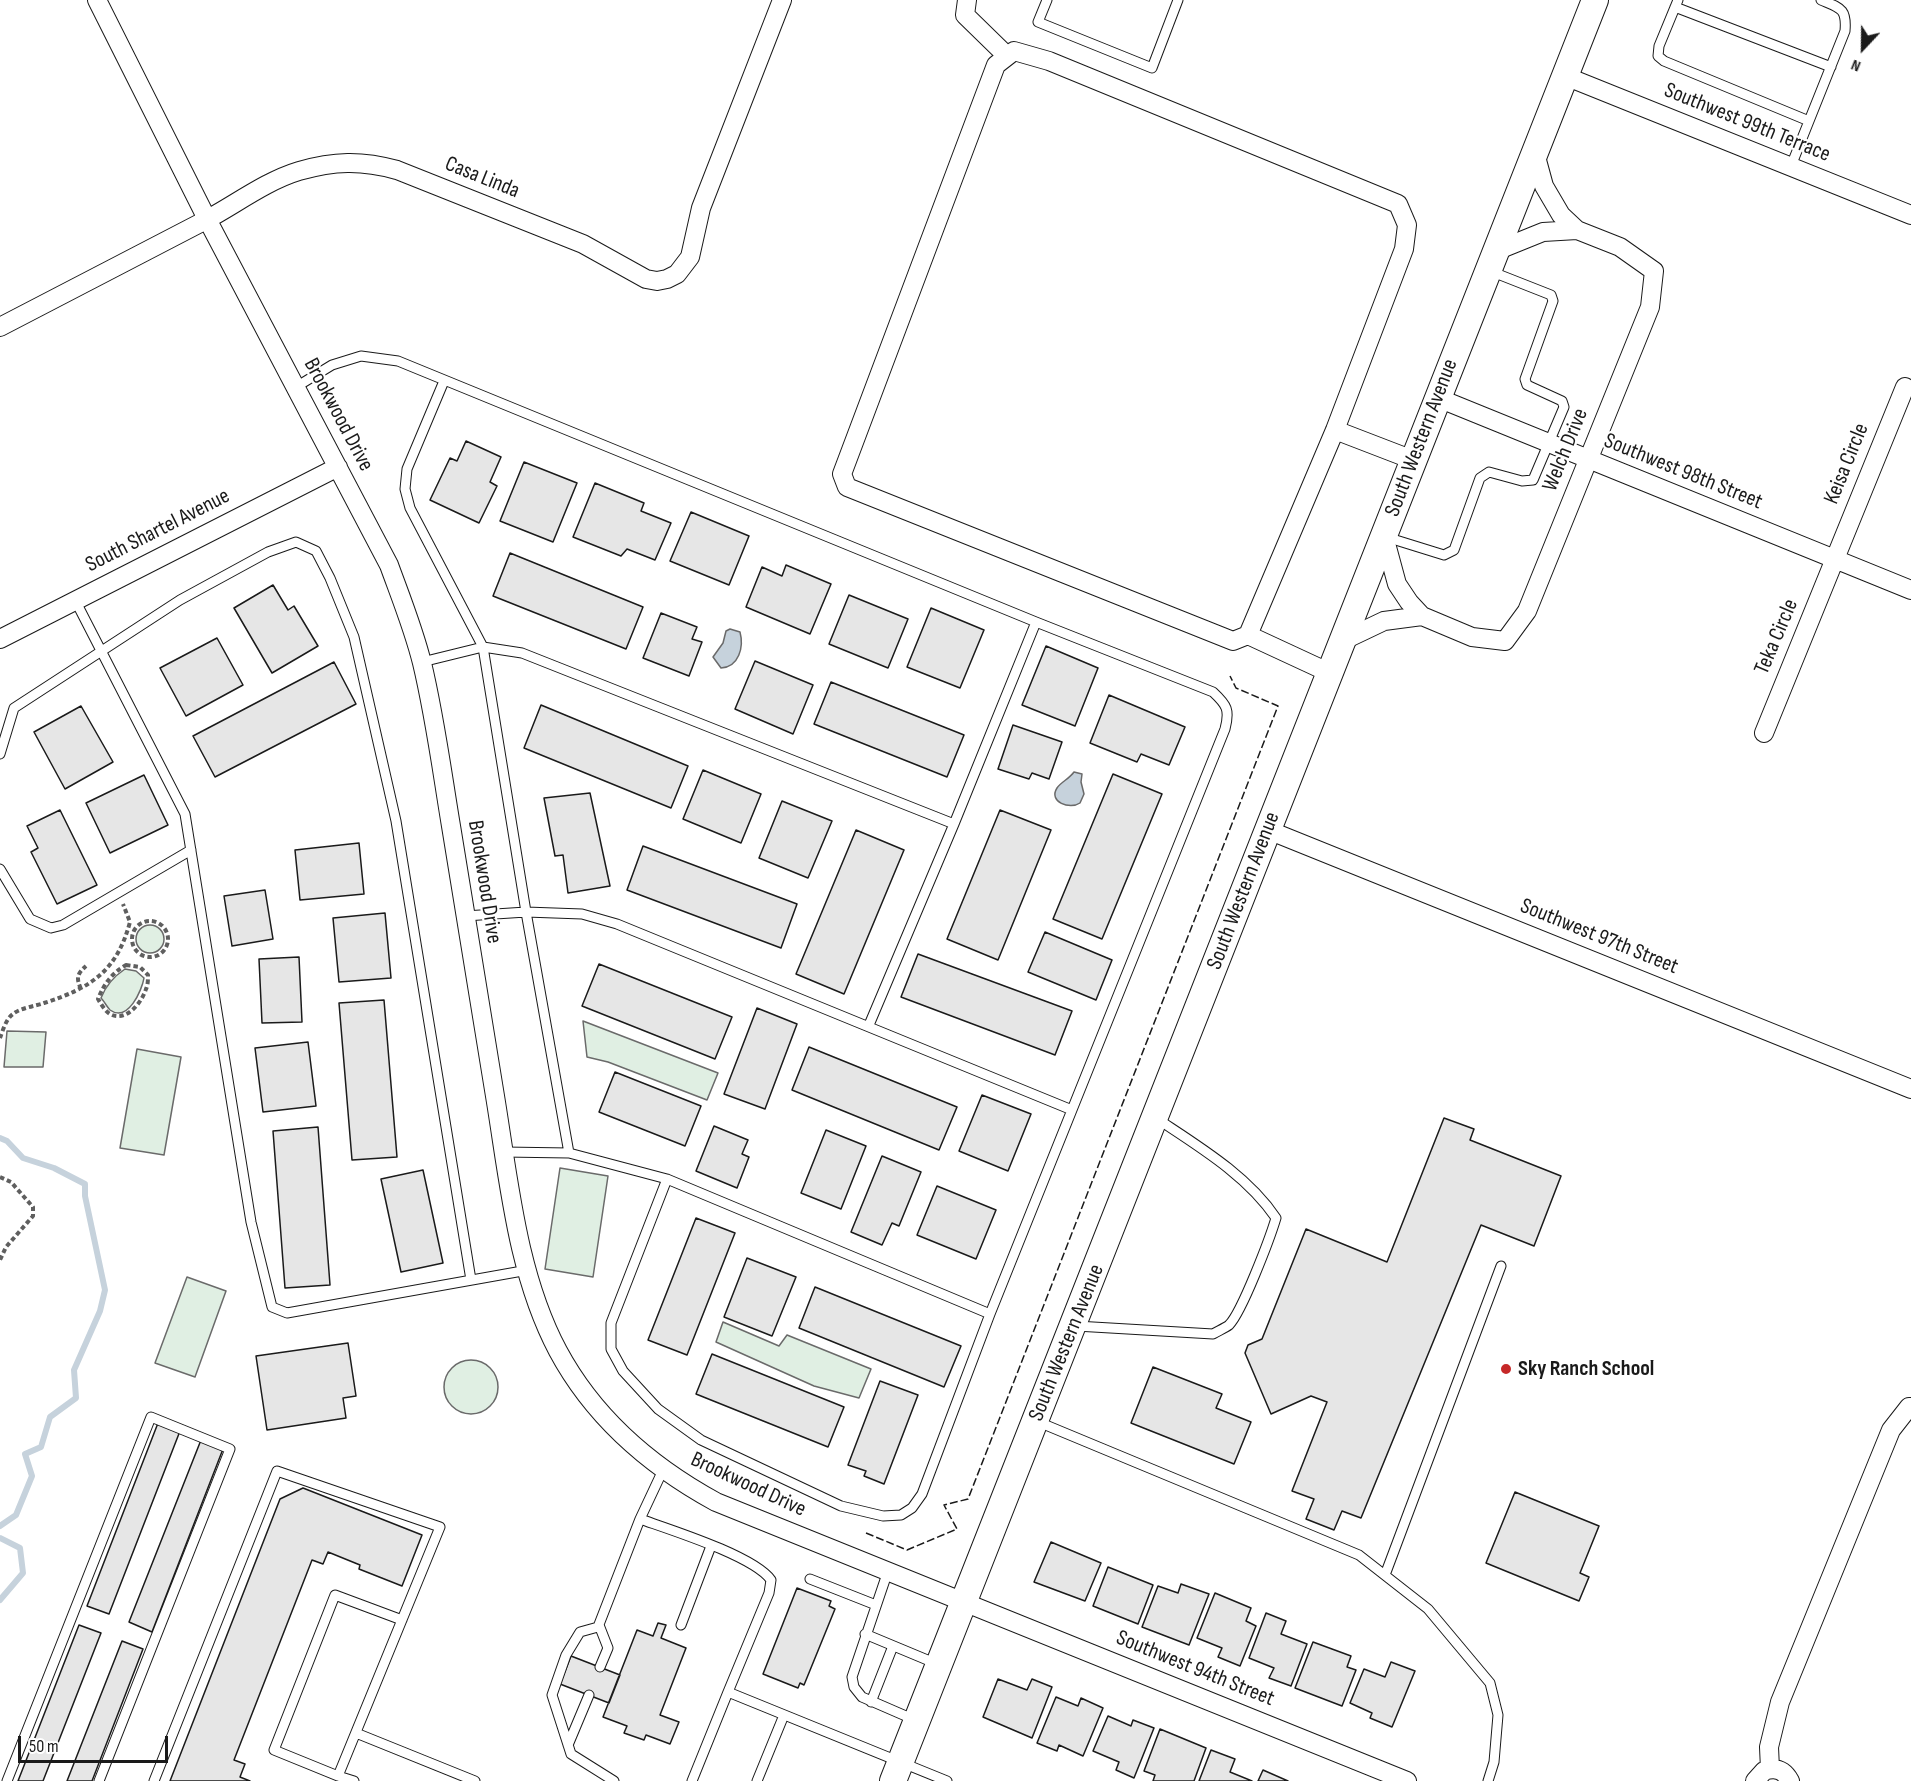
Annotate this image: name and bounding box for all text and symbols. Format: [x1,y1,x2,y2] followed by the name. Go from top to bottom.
[1833,18,1893,78] north arrow
[1849,55,1864,76] text: N
[1660,78,1834,168] street label: Southwest 99th Terrace
[441,151,523,205] street label: Casa Linda
[297,354,379,476] street label: Brookwood Drive
[1380,356,1464,520] street label: South Western Avenue
[1537,405,1595,495] street label: Welch Drive
[1819,420,1875,508] street label: Keisa Circle
[1600,428,1766,516] street label: Southwest 98th Street
[82,483,234,579] street label: South Shartel Avenue
[1749,595,1805,679] street label: Teka Circle
[1202,809,1286,973] street label: South Western Avenue
[461,819,507,945] street label: Brookwood Drive
[1516,893,1682,981] street label: Southwest 97th Street
[1024,1261,1110,1425] street label: South Western Avenue
[1518,1356,1654,1382] place label: Sky Ranch School
[1499,1362,1513,1376] marker: Sky Ranch School
[686,1447,810,1523] street label: Brookwood Drive
[1112,1625,1278,1713] street label: Southwest 94th Street
[21,1724,171,1762] scale bar
[29,1736,59,1757] text: 50 m

